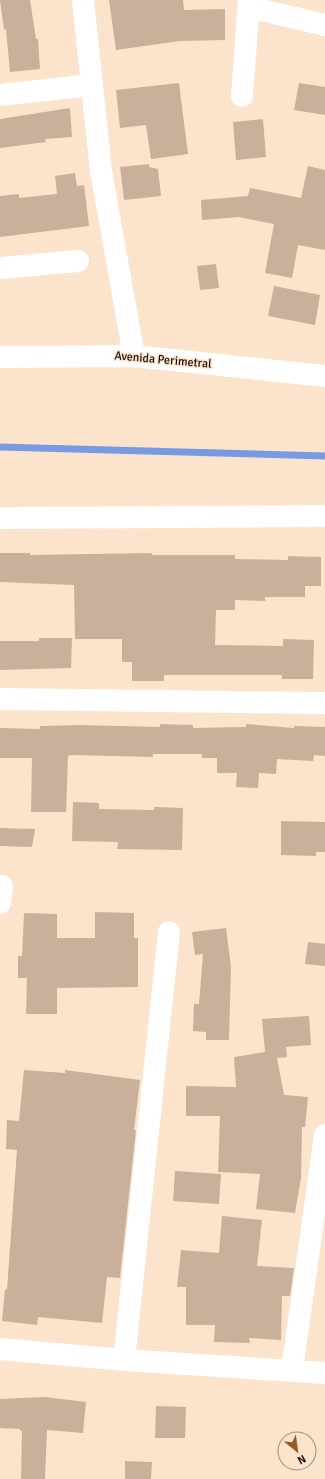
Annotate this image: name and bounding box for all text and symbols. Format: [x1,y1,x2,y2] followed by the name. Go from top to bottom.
[114,348,213,372] street label: Avenida Perimetral
[277,1431,317,1471] north arrow
[295,1452,308,1467] text: N

